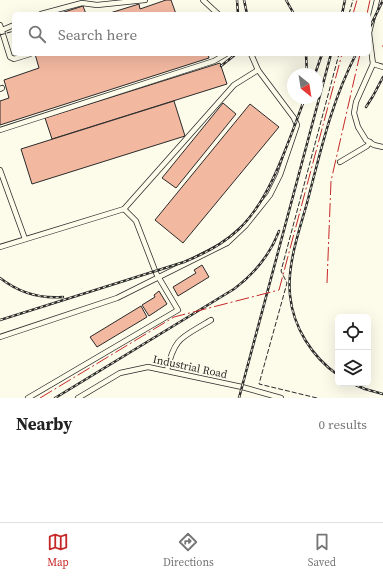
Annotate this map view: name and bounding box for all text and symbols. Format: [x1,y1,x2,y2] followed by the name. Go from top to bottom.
[12,12,371,56] search box
[26,23,48,45] icon: search
[58,24,137,45] text: Search here
[287,68,323,104] north arrow
[335,314,371,386] map controls
[335,314,371,350] button: locate
[335,350,371,386] button: layers
[151,352,229,382] street label: Industrial Road
[16,412,72,436] text: Nearby
[319,416,367,433] text: 0 results
[47,531,69,570] tab: Map
[163,531,214,570] tab: Directions
[308,531,336,570] tab: Saved

